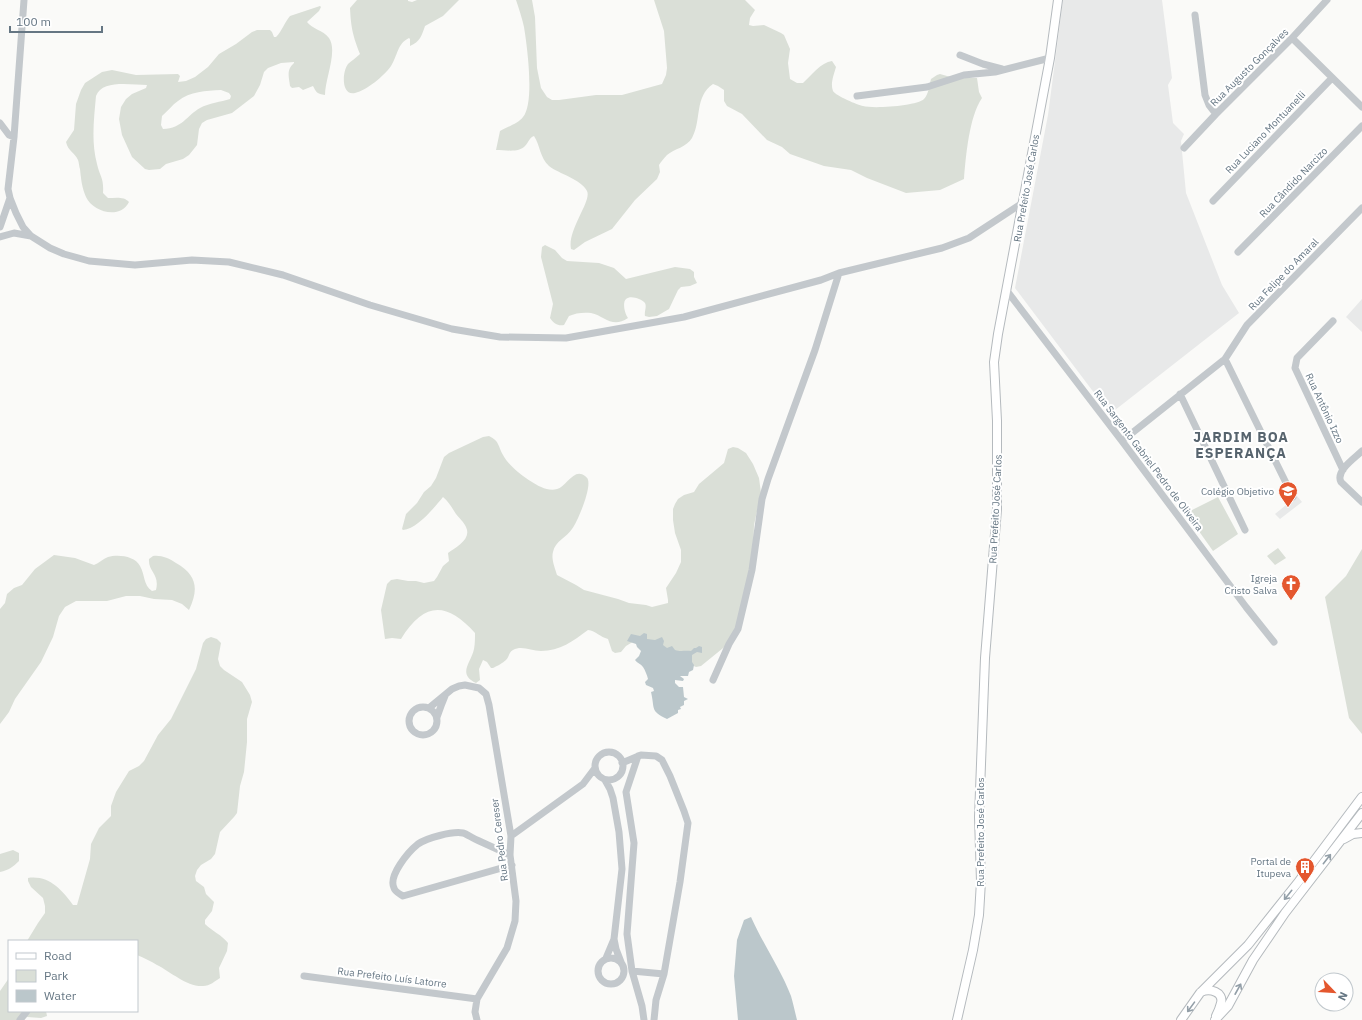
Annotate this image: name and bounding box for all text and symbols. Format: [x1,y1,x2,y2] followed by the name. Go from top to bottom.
[10,8,102,34] scale bar
[16,14,51,29] text: 100 m
[1207,25,1291,109] street label: Rua Augusto Gonçalves
[1223,88,1308,176] street label: Rua Luciano Montuanelli
[1011,133,1042,243] street label: Rua Prefeito José Carlos
[1256,144,1331,220] street label: Rua Cândido Narcizo
[1246,235,1321,313] street label: Rua Felipe do Amaral
[1303,371,1347,446] street label: Rua Antônio Izzo
[1091,387,1206,534] street label: Rua Sargento Gabriel Pedro de Oliveira
[1193,428,1289,462] district label: JARDIM BOA ESPERANÇA
[986,454,1005,564] street label: Rua Prefeito José Carlos
[1277,480,1299,508] school or university icon: Colégio Objetivo
[1201,485,1274,498] place label: Colégio Objetivo
[1224,572,1278,597] place label: Igreja Cristo Salva
[1280,573,1302,601] church icon: Igreja Cristo Salva
[974,777,987,887] street label: Rua Prefeito José Carlos
[488,797,511,882] street label: Rua Pedro Cereser
[1323,853,1331,864] one-way arrow
[1251,855,1292,880] place label: Portal de Itupeva
[1294,856,1316,884] building icon: Portal de Itupeva
[1283,889,1292,900] one-way arrow
[8,940,138,1012] legend
[44,948,72,963] text: Road
[337,964,448,991] street label: Rua Prefeito Luís Latorre
[44,968,69,983] text: Park
[1314,972,1354,1012] north arrow
[1235,983,1243,995] one-way arrow
[44,988,77,1003] text: Water
[1335,990,1351,1003] text: N
[1187,1001,1195,1012] one-way arrow

